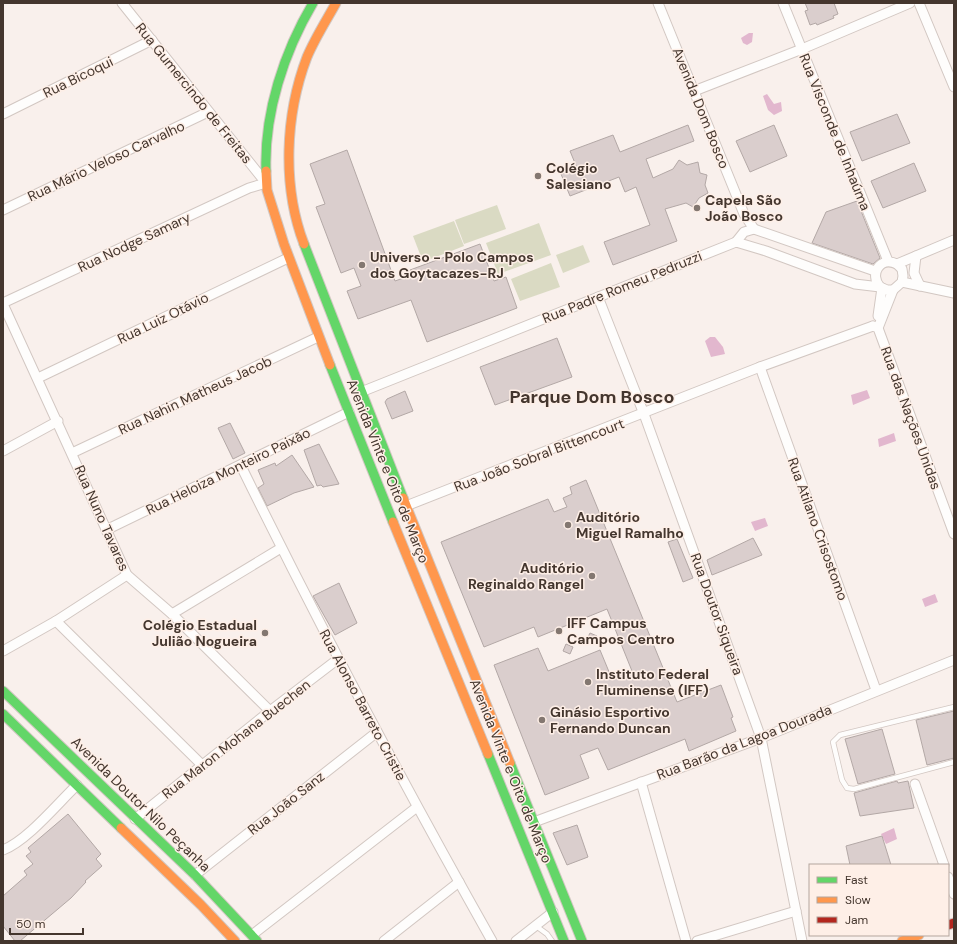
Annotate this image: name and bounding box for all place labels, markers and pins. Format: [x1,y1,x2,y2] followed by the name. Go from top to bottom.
[546,159,612,193] place label: Colégio Salesiano
[533,171,543,181] marker: Colégio Salesiano
[705,191,783,225] place label: Capela São João Bosco
[692,203,702,213] marker: Capela São João Bosco
[370,248,534,282] place label: Universo - Polo Campos dos Goytacazes-RJ
[357,260,367,270] marker: Universo - Polo Campos dos Goytacazes-RJ
[576,508,684,542] place label: Auditório Miguel Ramalho
[563,520,573,530] marker: Auditório Miguel Ramalho
[468,559,584,593] place label: Auditório Reginaldo Rangel
[587,571,597,581] marker: Auditório Reginaldo Rangel
[567,614,675,648] place label: IFF Campus Campos Centro
[143,616,257,650] place label: Colégio Estadual Julião Nogueira
[554,626,564,636] marker: IFF Campus Campos Centro
[260,628,270,638] marker: Colégio Estadual Julião Nogueira
[596,665,709,699] place label: Instituto Federal Fluminense (IFF)
[583,677,593,687] marker: Instituto Federal Fluminense (IFF)
[550,703,671,737] place label: Ginásio Esportivo Fernando Duncan
[537,715,547,725] marker: Ginásio Esportivo Fernando Duncan

